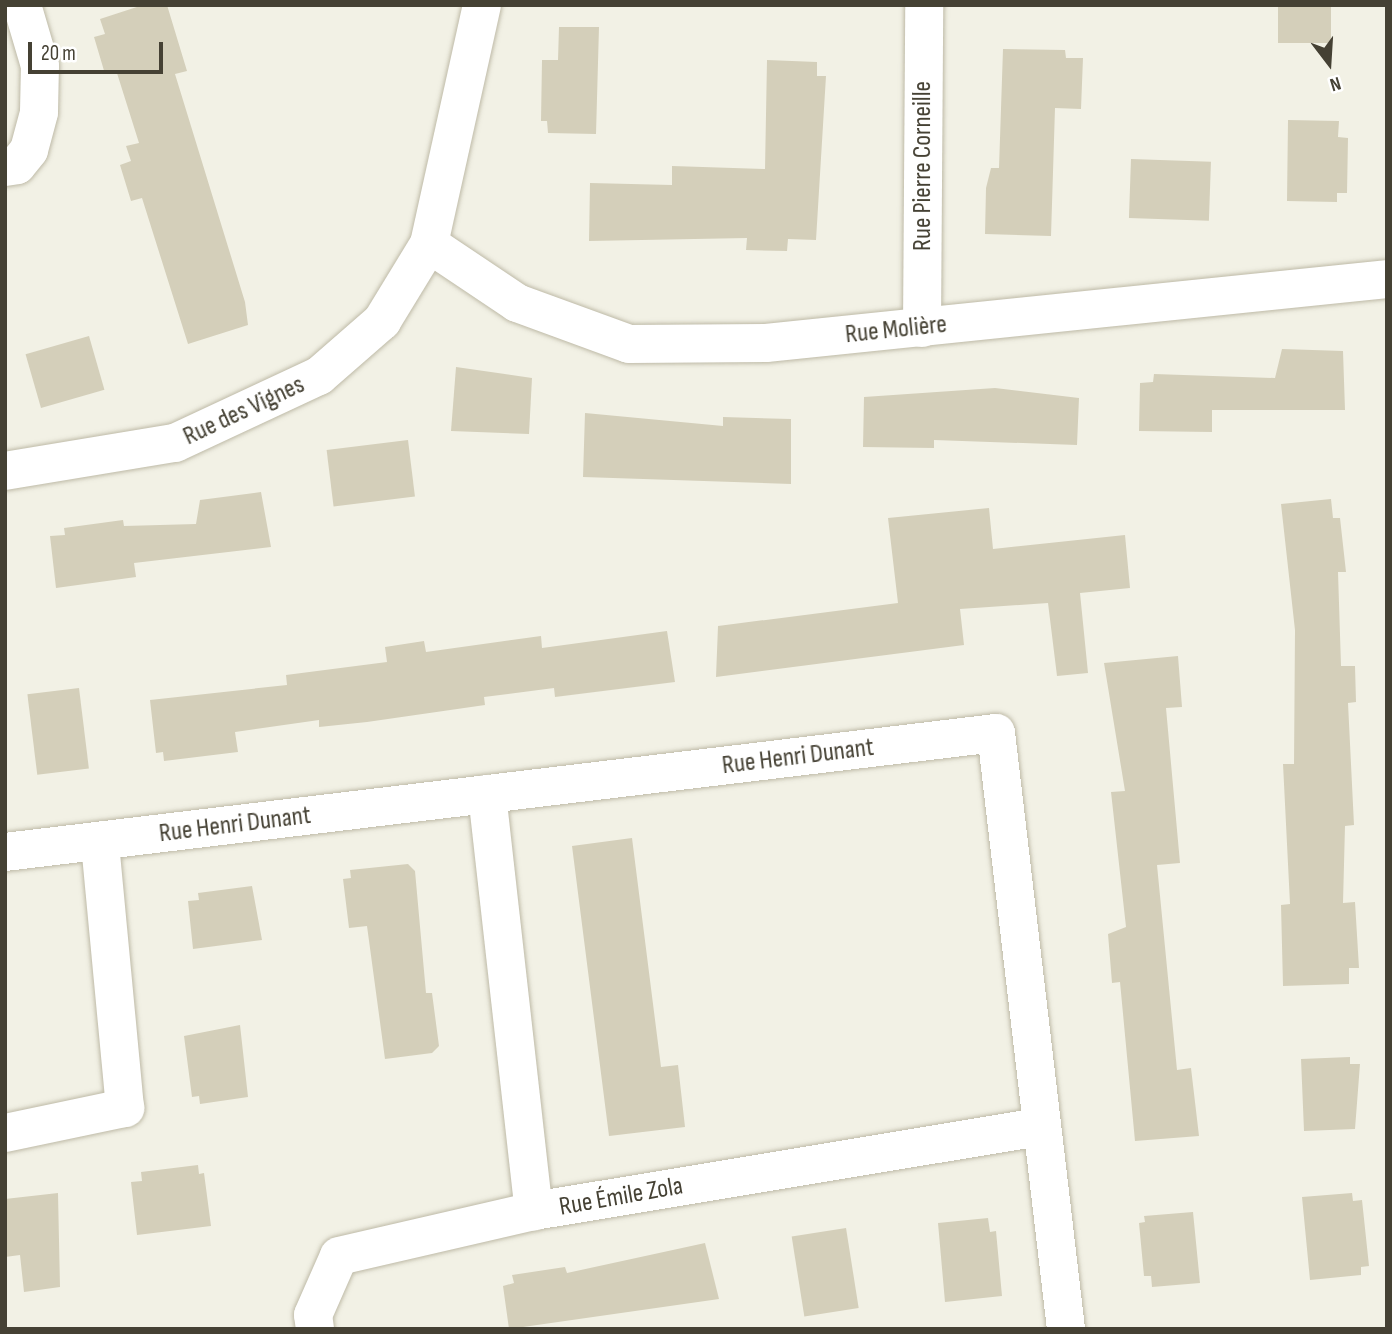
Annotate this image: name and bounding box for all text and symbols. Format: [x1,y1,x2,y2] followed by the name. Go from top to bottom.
[32,28,166,72] scale bar
[1294,28,1364,98] north arrow
[41,41,76,66] text: 20 m
[1327,71,1344,96] text: N
[907,81,939,251] street label: Rue Pierre Corneille
[844,309,948,351] street label: Rue Molière
[178,369,310,453] street label: Rue des Vignes
[720,732,876,782] street label: Rue Henri Dunant
[157,800,313,850] street label: Rue Henri Dunant
[557,1171,685,1223] street label: Rue Émile Zola

